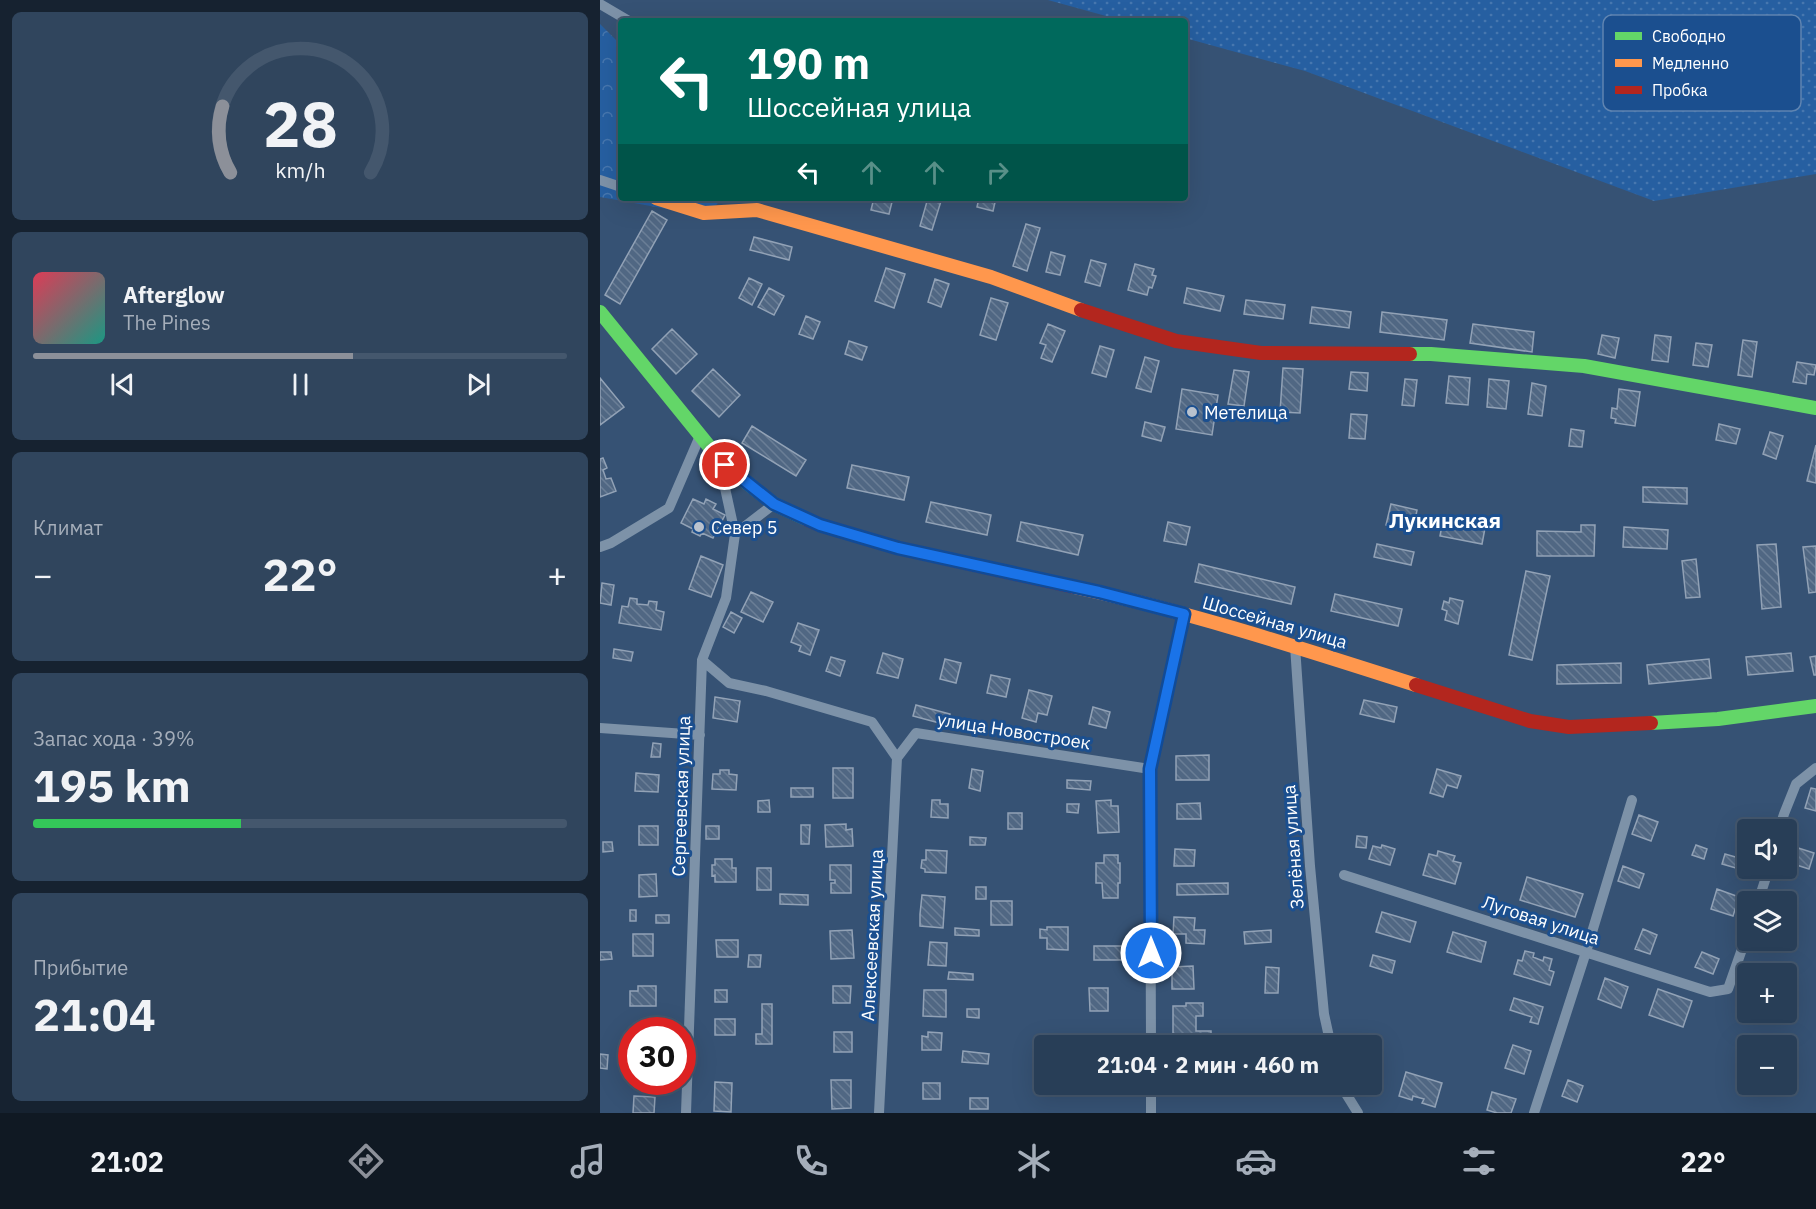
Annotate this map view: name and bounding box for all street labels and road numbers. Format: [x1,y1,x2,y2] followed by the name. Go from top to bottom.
[1200,590,1350,654] street label: Шоссейная улица
[936,708,1092,754] street label: улица Новостроек
[667,715,695,877] street label: Сергеевская улица
[1277,784,1309,910] street label: Зелёная улица
[856,848,888,1022] street label: Алексеевская улица
[1479,890,1603,950] street label: Луговая улица

